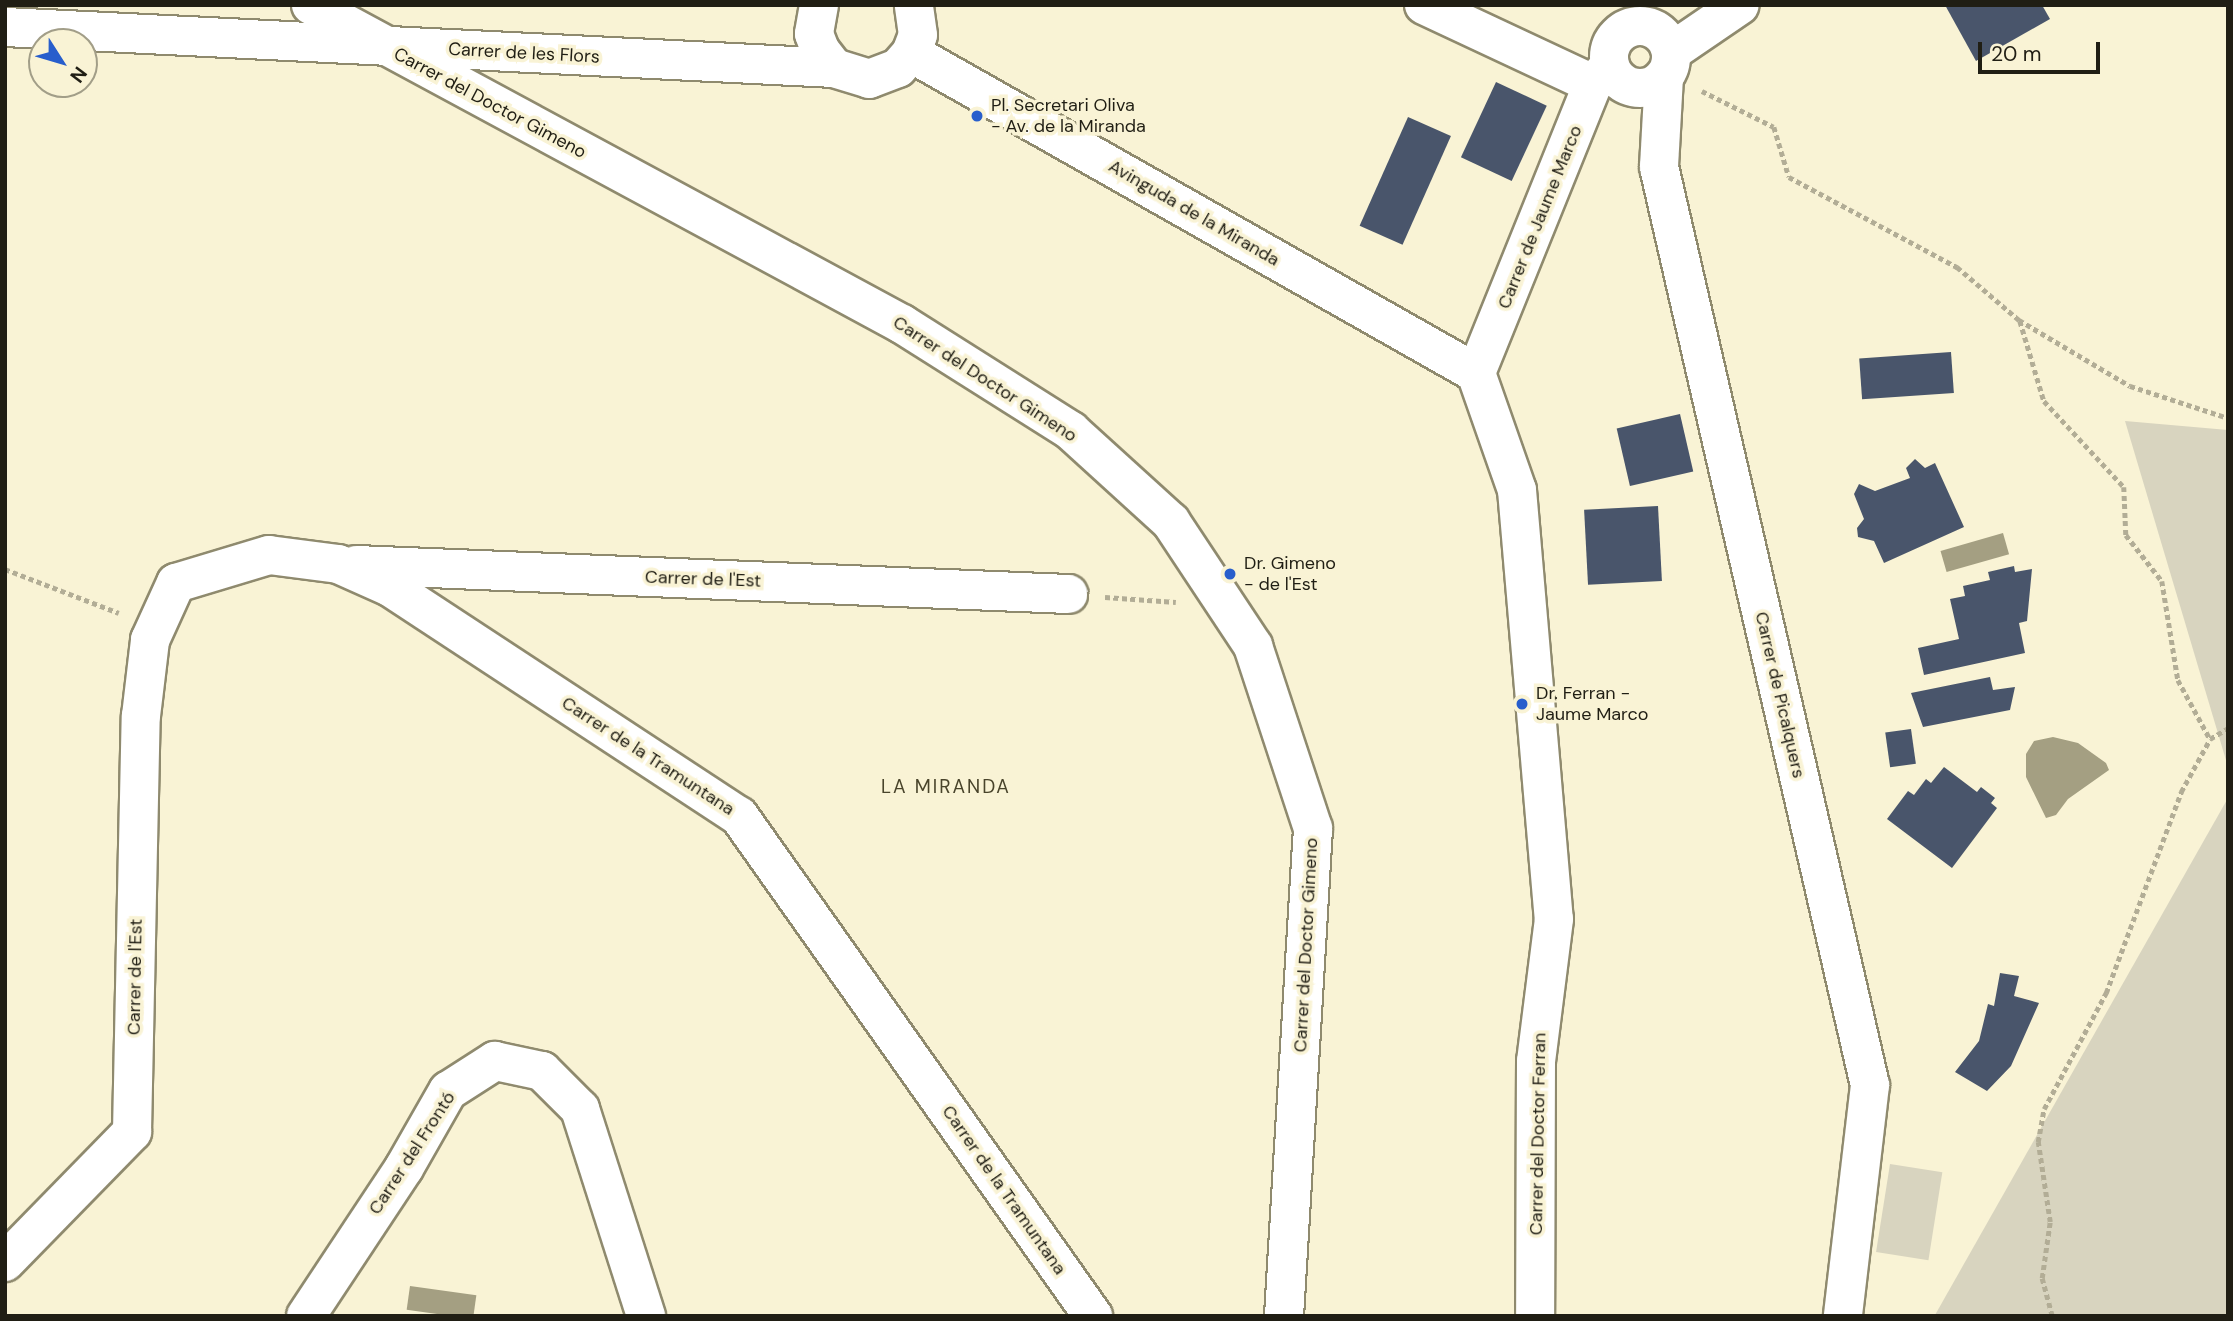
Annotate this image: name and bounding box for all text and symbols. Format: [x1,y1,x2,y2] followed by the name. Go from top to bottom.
[28,28,98,98] north arrow
[1981,28,2104,72] scale bar
[448,38,600,68] street label: Carrer de les Flors
[1991,40,2042,68] text: 20 m
[390,43,590,163] street label: Carrer del Doctor Gimeno
[64,62,93,88] text: N
[991,95,1146,138] place label: Pl. Secretari Oliva - Av. de la Miranda
[969,108,985,124] marker: Pl. Secretari Oliva - Av. de la Miranda
[1493,122,1587,312] street label: Carrer de Jaume Marco
[1105,155,1283,271] street label: Avinguda de la Miranda
[889,311,1081,447] street label: Carrer del Doctor Gimeno
[1244,553,1336,596] place label: Dr. Gimeno - de l'Est
[644,566,762,592] street label: Carrer de l'Est
[1222,566,1238,582] marker: Dr. Gimeno - de l'Est
[1750,610,1810,780] street label: Carrer de Picalquers
[1536,683,1648,726] place label: Dr. Ferran - Jaume Marco
[558,692,738,820] street label: Carrer de la Tramuntana
[1514,696,1530,712] marker: Dr. Ferran - Jaume Marco
[882,776,1010,798] district label: LA MIRANDA
[1290,837,1322,1053] street label: Carrer del Doctor Gimeno
[123,919,147,1035] street label: Carrer de l'Est
[1525,1033,1551,1235] street label: Carrer del Doctor Ferran
[364,1088,460,1218] street label: Carrer del Frontó
[937,1101,1071,1279] street label: Carrer de la Tramuntana

